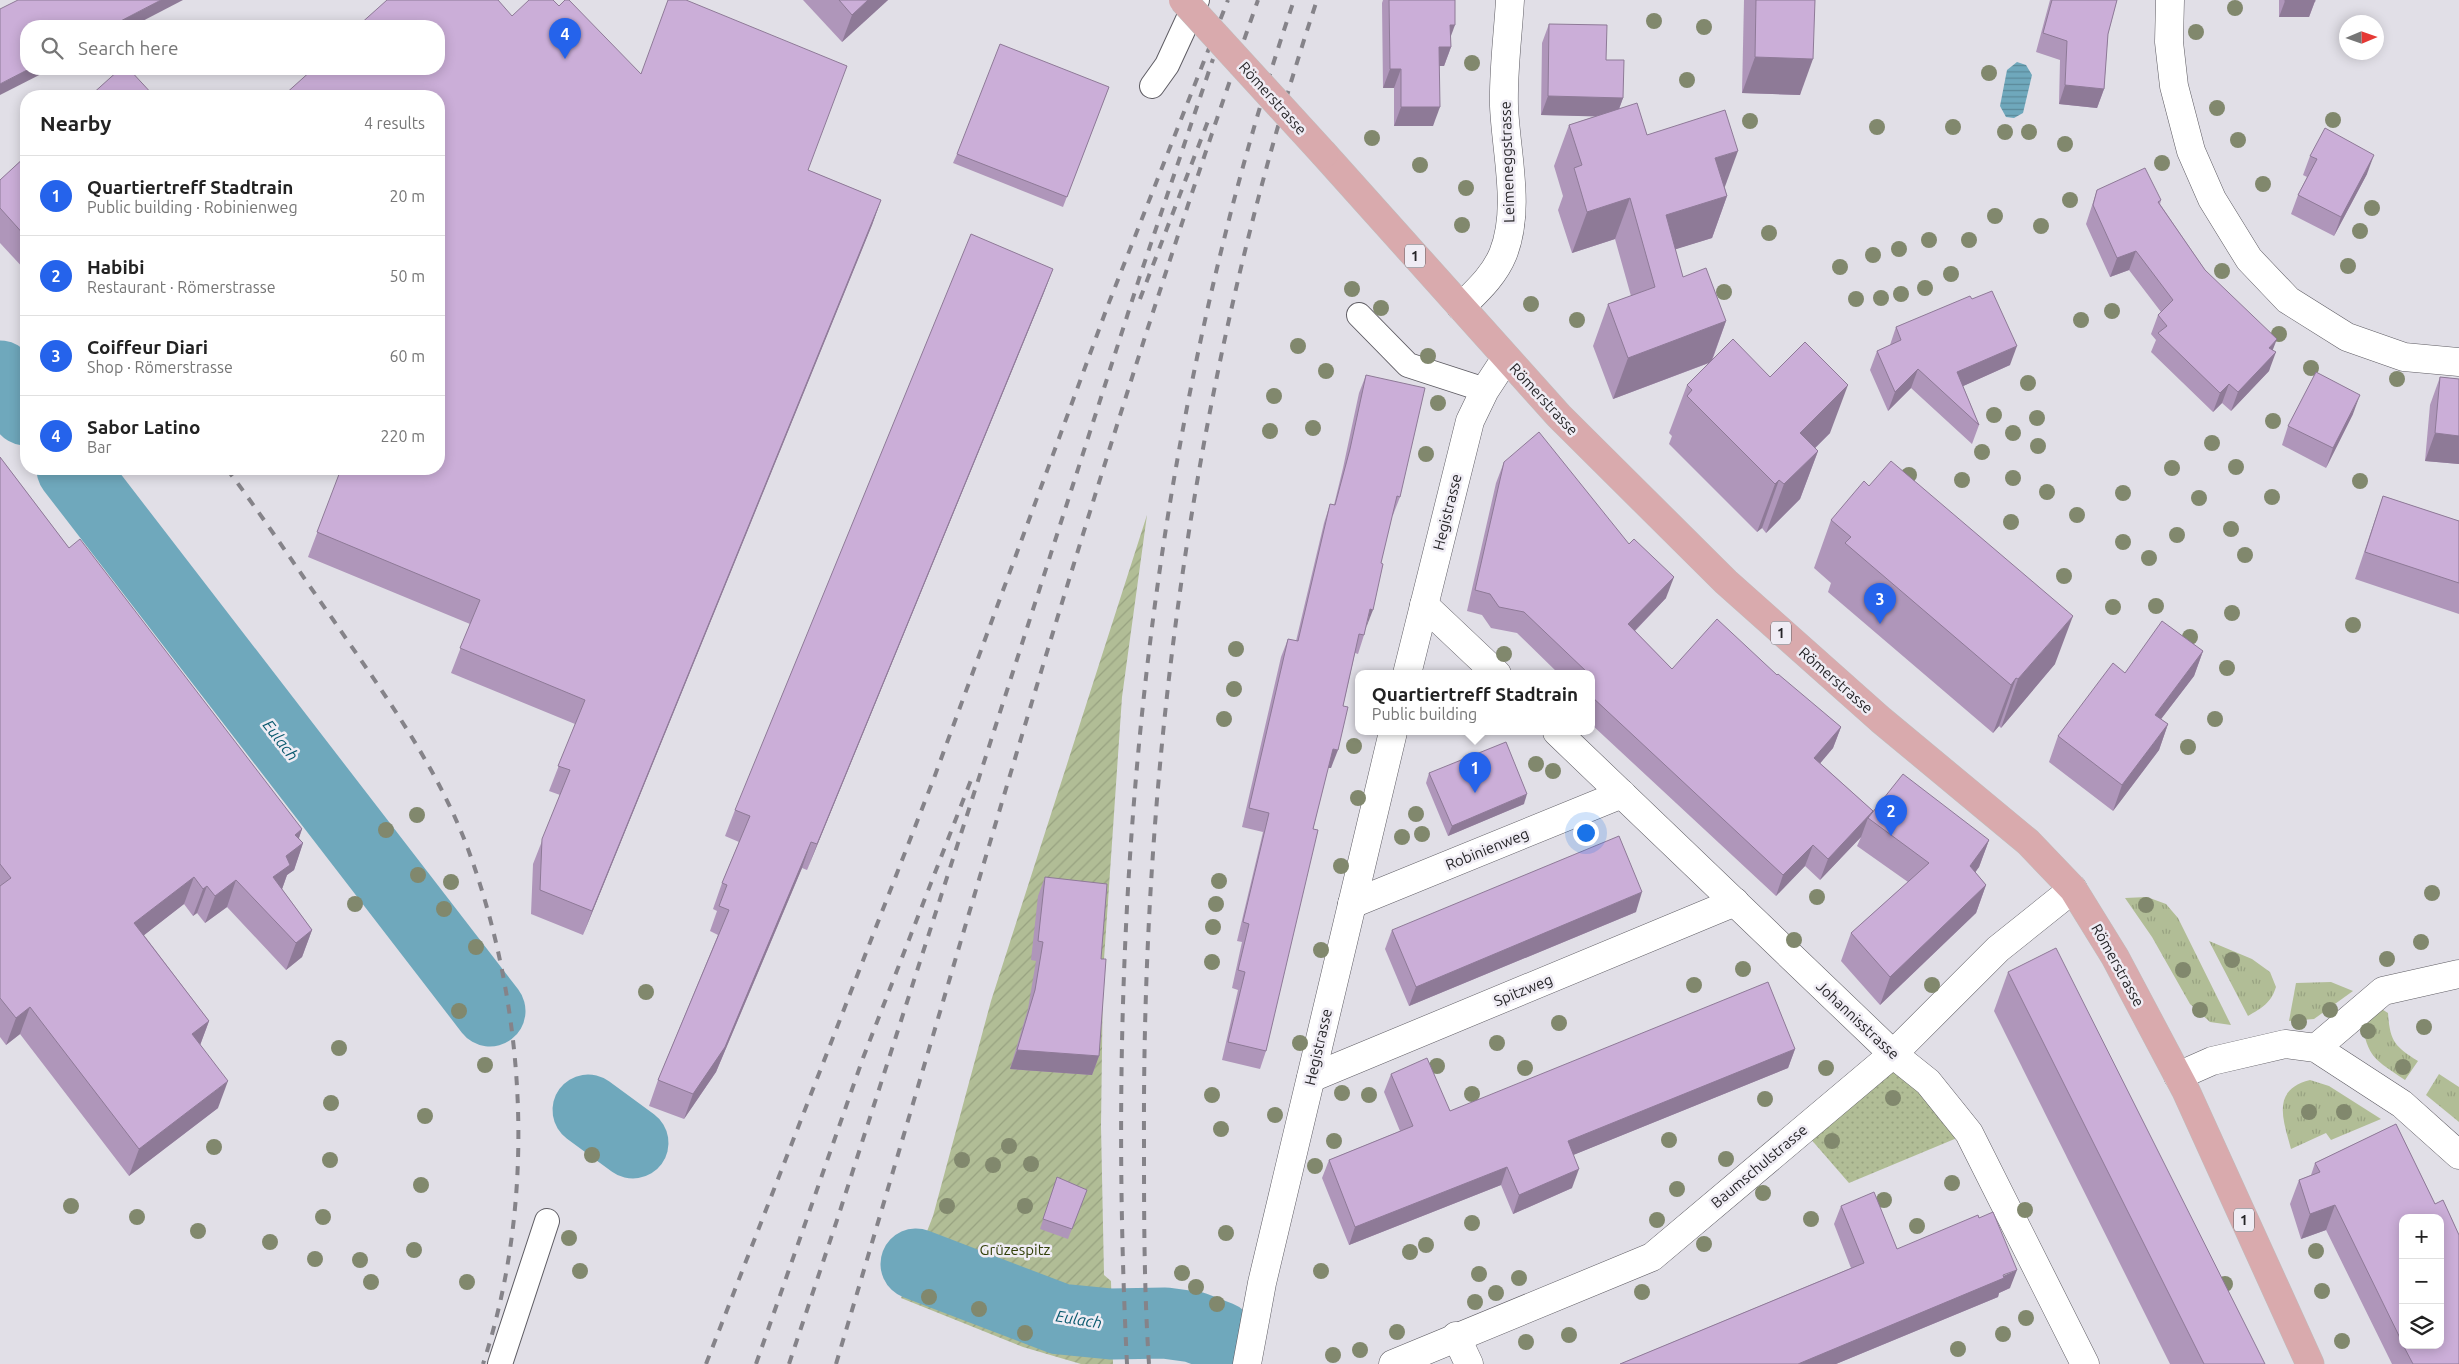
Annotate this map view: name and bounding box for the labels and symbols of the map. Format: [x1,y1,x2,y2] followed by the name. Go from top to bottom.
[2339,15,2384,60] north arrow
[549,18,581,59] pin: 4
[1236,58,1310,138] street label: Römerstrasse
[1496,101,1518,223] street label: Leimeneggstrasse
[1405,245,1425,268] road number: 1
[1506,360,1582,438] street label: Römerstrasse
[1429,472,1465,552] street label: Hegistrasse
[1864,583,1896,624] pin: 3
[1771,622,1791,644] road number: 1
[1796,643,1876,717] street label: Römerstrasse
[260,716,302,764] water label: Eulach
[1459,752,1491,793] pin: 1
[1875,795,1907,836] pin: 2
[1573,820,1599,846] your location
[1443,825,1531,873] street label: Robinienweg
[2088,921,2148,1009] street label: Römerstrasse
[1491,971,1555,1009] street label: Spitzweg
[1813,977,1903,1063] street label: Johannisstrasse
[1301,1007,1335,1087] street label: Hegistrasse
[1707,1121,1811,1211] street label: Baumschulstrasse
[2234,1208,2254,1232] road number: 1
[980,1241,1051,1258] park label: Grüzespitz
[1055,1306,1103,1332] water label: Eulach

